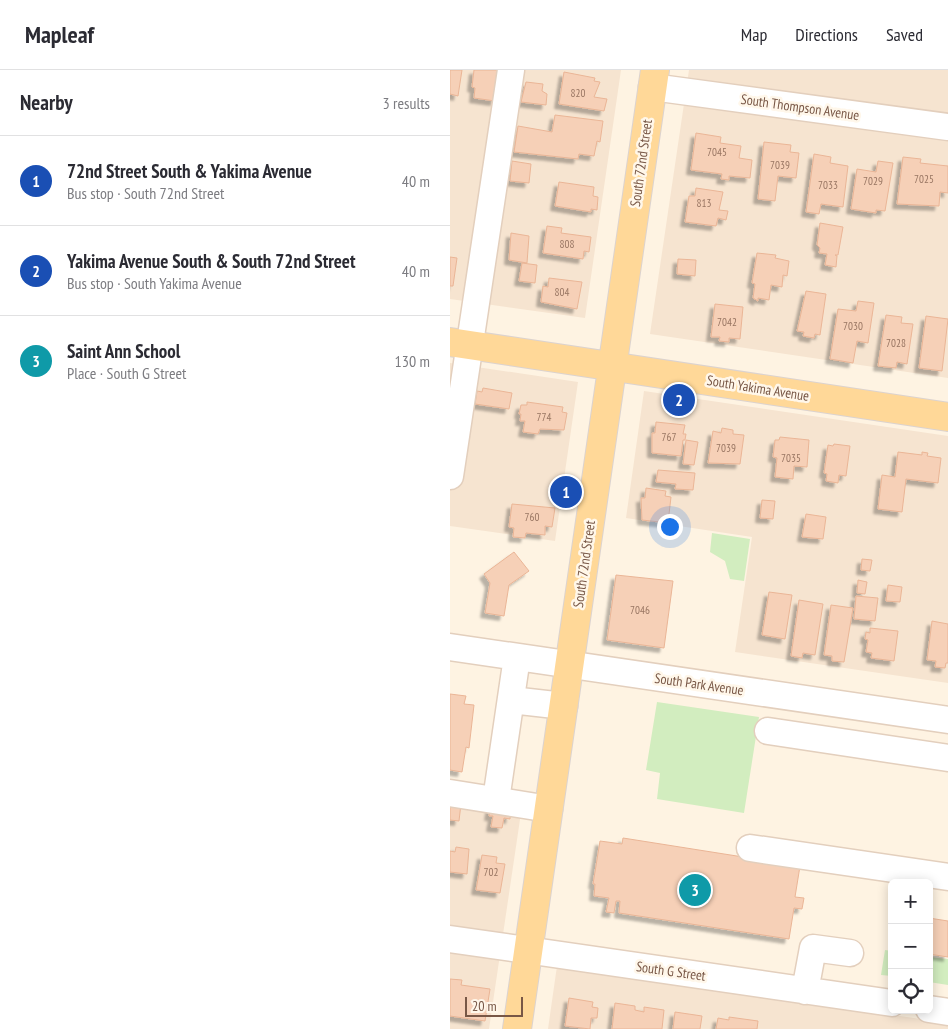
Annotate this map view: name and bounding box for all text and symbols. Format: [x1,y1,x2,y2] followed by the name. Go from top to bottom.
[25,19,94,50] text: Mapleaf
[741,23,767,46] text: Map
[795,23,858,46] text: Directions
[886,23,923,46] text: Saved
[571,86,585,100] house number: 820
[20,89,73,116] text: Nearby
[740,90,861,124] street label: South Thompson Avenue
[383,93,430,113] text: 3 results
[626,118,656,208] street label: South 72nd Street
[707,145,727,159] house number: 7045
[770,158,790,172] house number: 7039
[67,159,312,183] text: 72nd Street South & Yakima Avenue
[32,171,40,191] text: 1
[402,171,430,191] text: 40 m
[914,172,934,186] house number: 7025
[863,174,883,188] house number: 7029
[818,178,838,192] house number: 7033
[67,183,224,203] text: Bus stop · South 72nd Street
[697,196,711,210] house number: 813
[560,237,574,251] house number: 808
[67,249,356,273] text: Yakima Avenue South & South 72nd Street
[32,261,40,281] text: 2
[402,261,430,281] text: 40 m
[67,273,242,293] text: Bus stop · South Yakima Avenue
[555,285,569,299] house number: 804
[717,315,737,329] house number: 7042
[843,319,863,333] house number: 7030
[886,336,906,350] house number: 7028
[67,339,180,363] text: Saint Ann School
[32,351,40,371] text: 3
[395,351,430,371] text: 130 m
[67,363,187,383] text: Place · South G Street
[706,371,811,405] street label: South Yakima Avenue
[663,381,695,419] pin: 2
[537,410,551,424] house number: 774
[662,430,676,444] house number: 767
[716,441,736,455] house number: 7039
[781,451,801,465] house number: 7035
[550,473,582,511] pin: 1
[525,510,539,524] house number: 760
[657,514,683,540] your location
[569,519,599,609] street label: South 72nd Street
[630,603,650,617] house number: 7046
[653,669,745,699] street label: South Park Avenue
[484,865,498,879] house number: 702
[679,871,711,909] pin: 3
[888,879,933,1014] map controls
[888,879,933,924] button: +
[888,924,933,969] button: −
[635,957,707,985] street label: South G Street
[888,969,933,1014] button: locate
[465,994,522,1017] scale bar
[472,997,497,1015] text: 20 m

